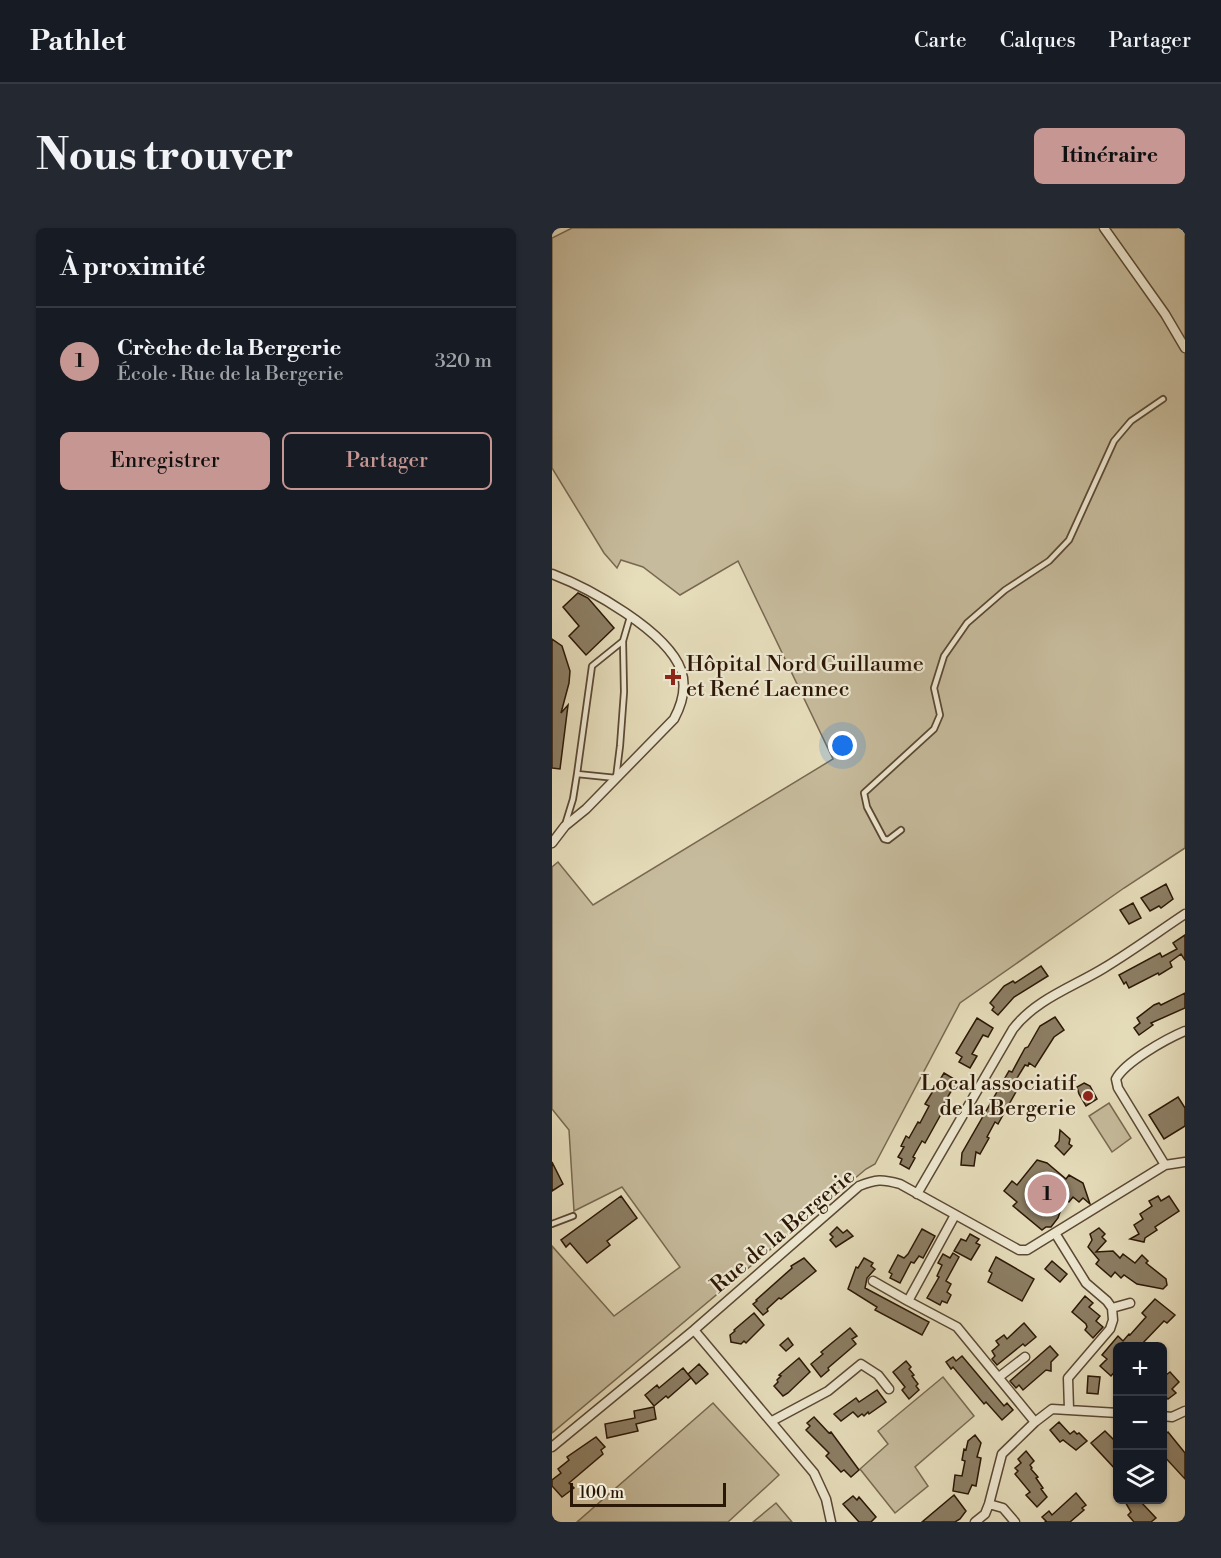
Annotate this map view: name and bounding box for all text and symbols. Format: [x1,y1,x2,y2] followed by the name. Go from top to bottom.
[30,24,126,59] text: Pathlet
[914,28,967,54] text: Carte
[1000,28,1076,54] text: Calques
[1109,28,1191,54] text: Partager
[1034,128,1185,184] button: Itinéraire
[36,130,294,183] text: Nous trouver
[60,251,205,283] text: À proximité
[117,335,341,362] text: Crèche de la Bergerie
[75,349,84,374] text: 1
[435,349,492,374] text: 320 m
[117,362,344,387] text: École · Rue de la Bergerie
[60,432,270,490] button: Enregistrer
[282,432,492,490] button: Partager
[686,651,924,703] place label: Hôpital Nord Guillaume et René Laennec
[664,668,682,686] marker: Hôpital Nord Guillaume et René Laennec
[828,731,857,760] your location
[921,1070,1077,1122] place label: Local associatif de la Bergerie
[1081,1089,1095,1103] marker: Local associatif de la Bergerie
[705,1163,861,1299] street label: Rue de la Bergerie
[1028,1172,1066,1216] pin: 1
[1113,1342,1167,1504] map controls
[1113,1342,1167,1396] button: +
[1113,1396,1167,1450] button: −
[1113,1450,1167,1504] button: layers
[570,1480,726,1508] scale bar
[579,1483,624,1503] text: 100 m

